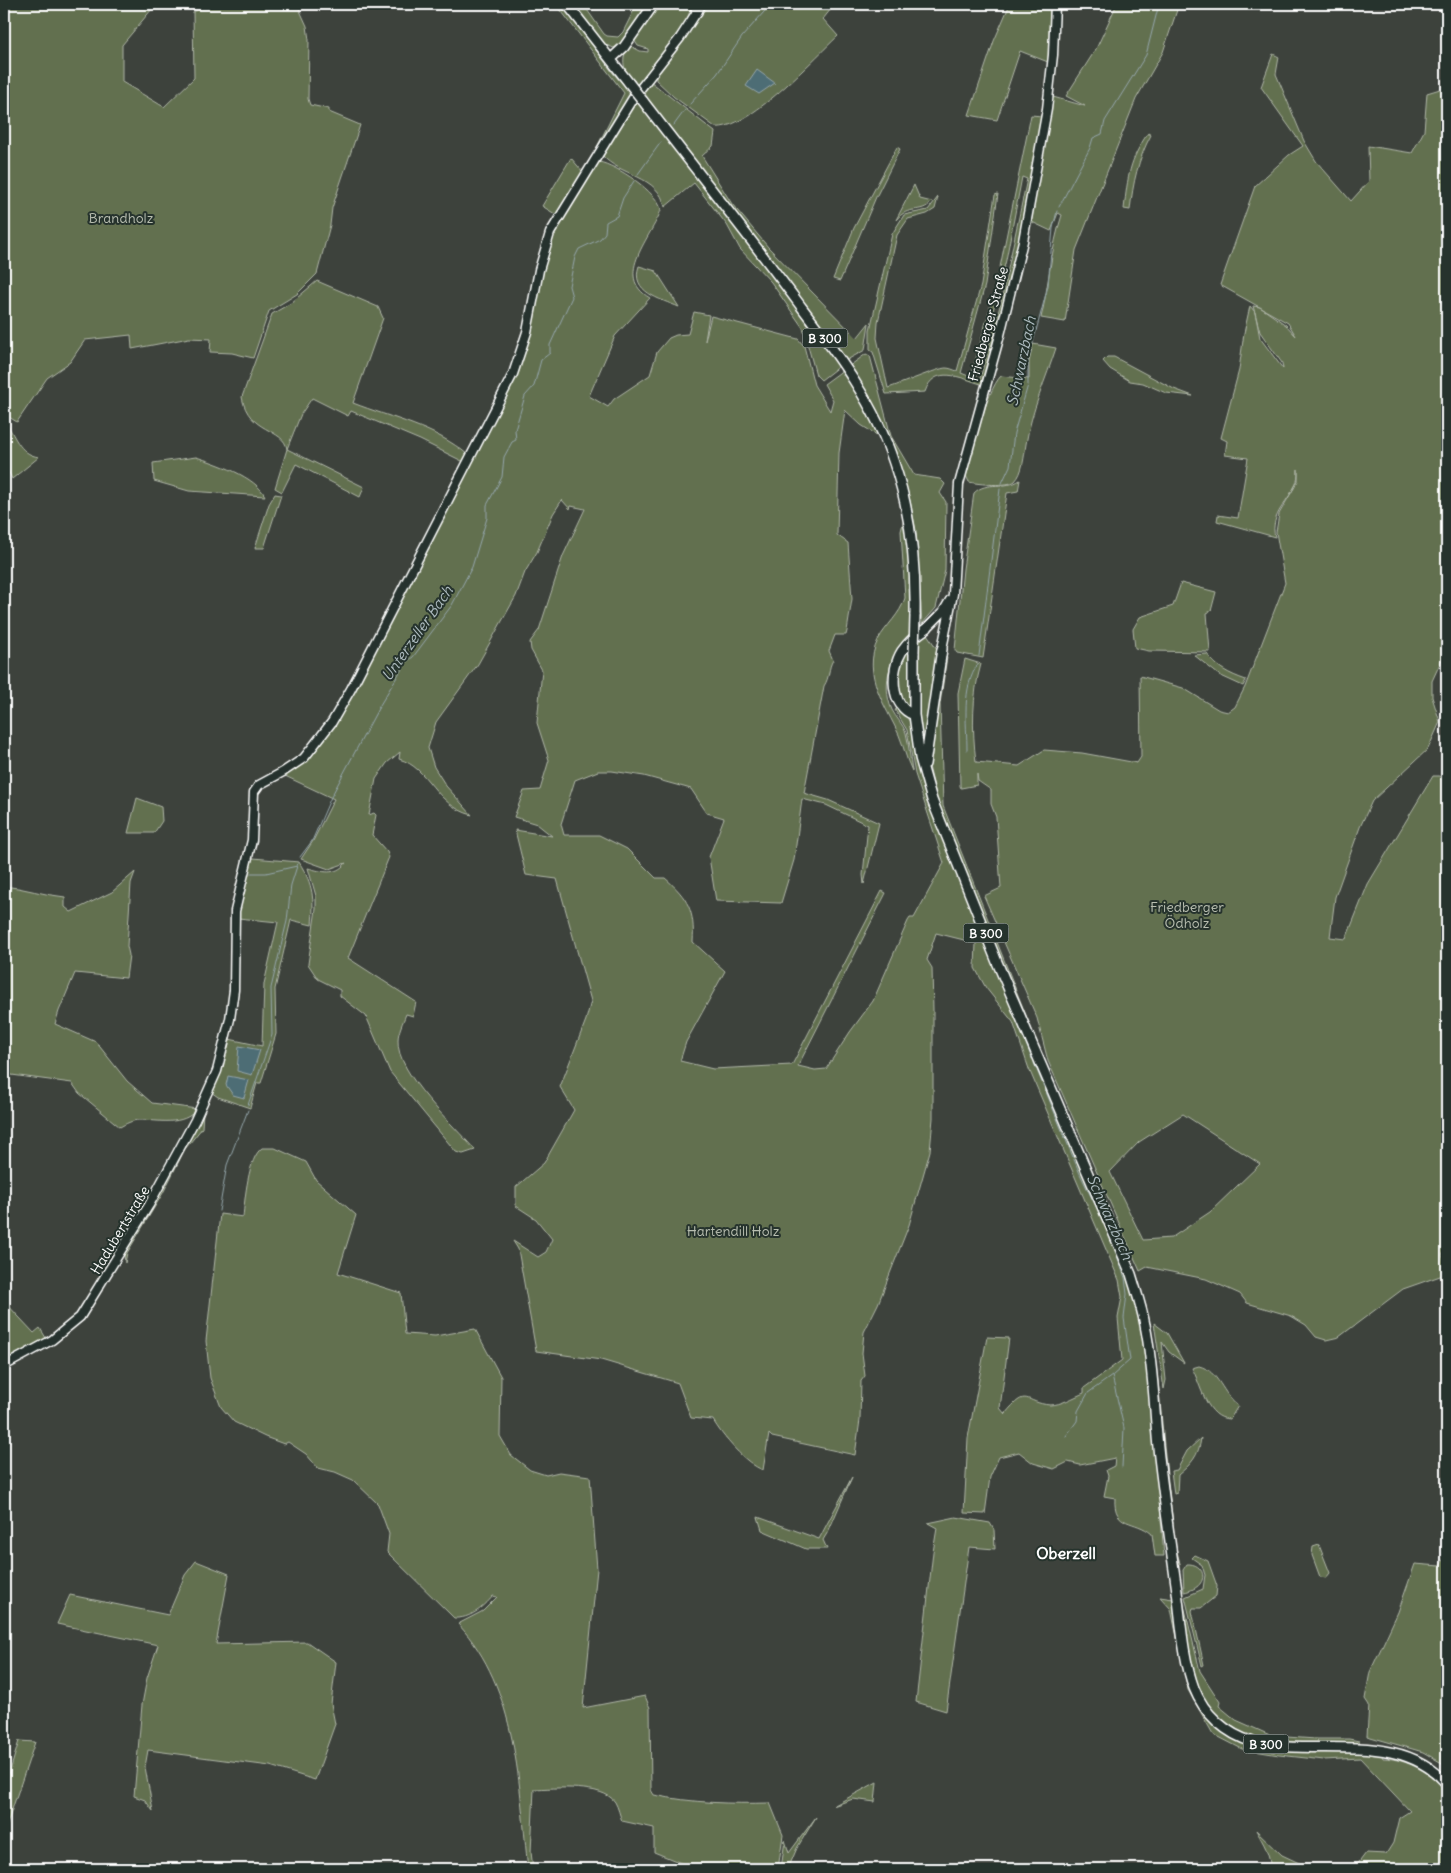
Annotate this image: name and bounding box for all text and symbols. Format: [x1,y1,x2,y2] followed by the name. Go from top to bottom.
[89,209,154,227] park label: Brandholz
[964,265,1012,383] street label: Friedberger Straße
[1002,314,1040,408] water label: Schwarzbach
[802,328,848,348] road number: B 300
[377,581,457,684] water label: Unterzeller Bach
[1150,898,1224,932] park label: Friedberger Ödholz
[964,924,1008,942] road number: B 300
[1083,1171,1137,1263] water label: Schwarzbach
[87,1183,153,1277] street label: Hadubertstraße
[687,1222,780,1240] park label: Hartendill Holz
[1036,1543,1096,1563] district label: Oberzell
[1244,1735,1288,1754] road number: B 300

